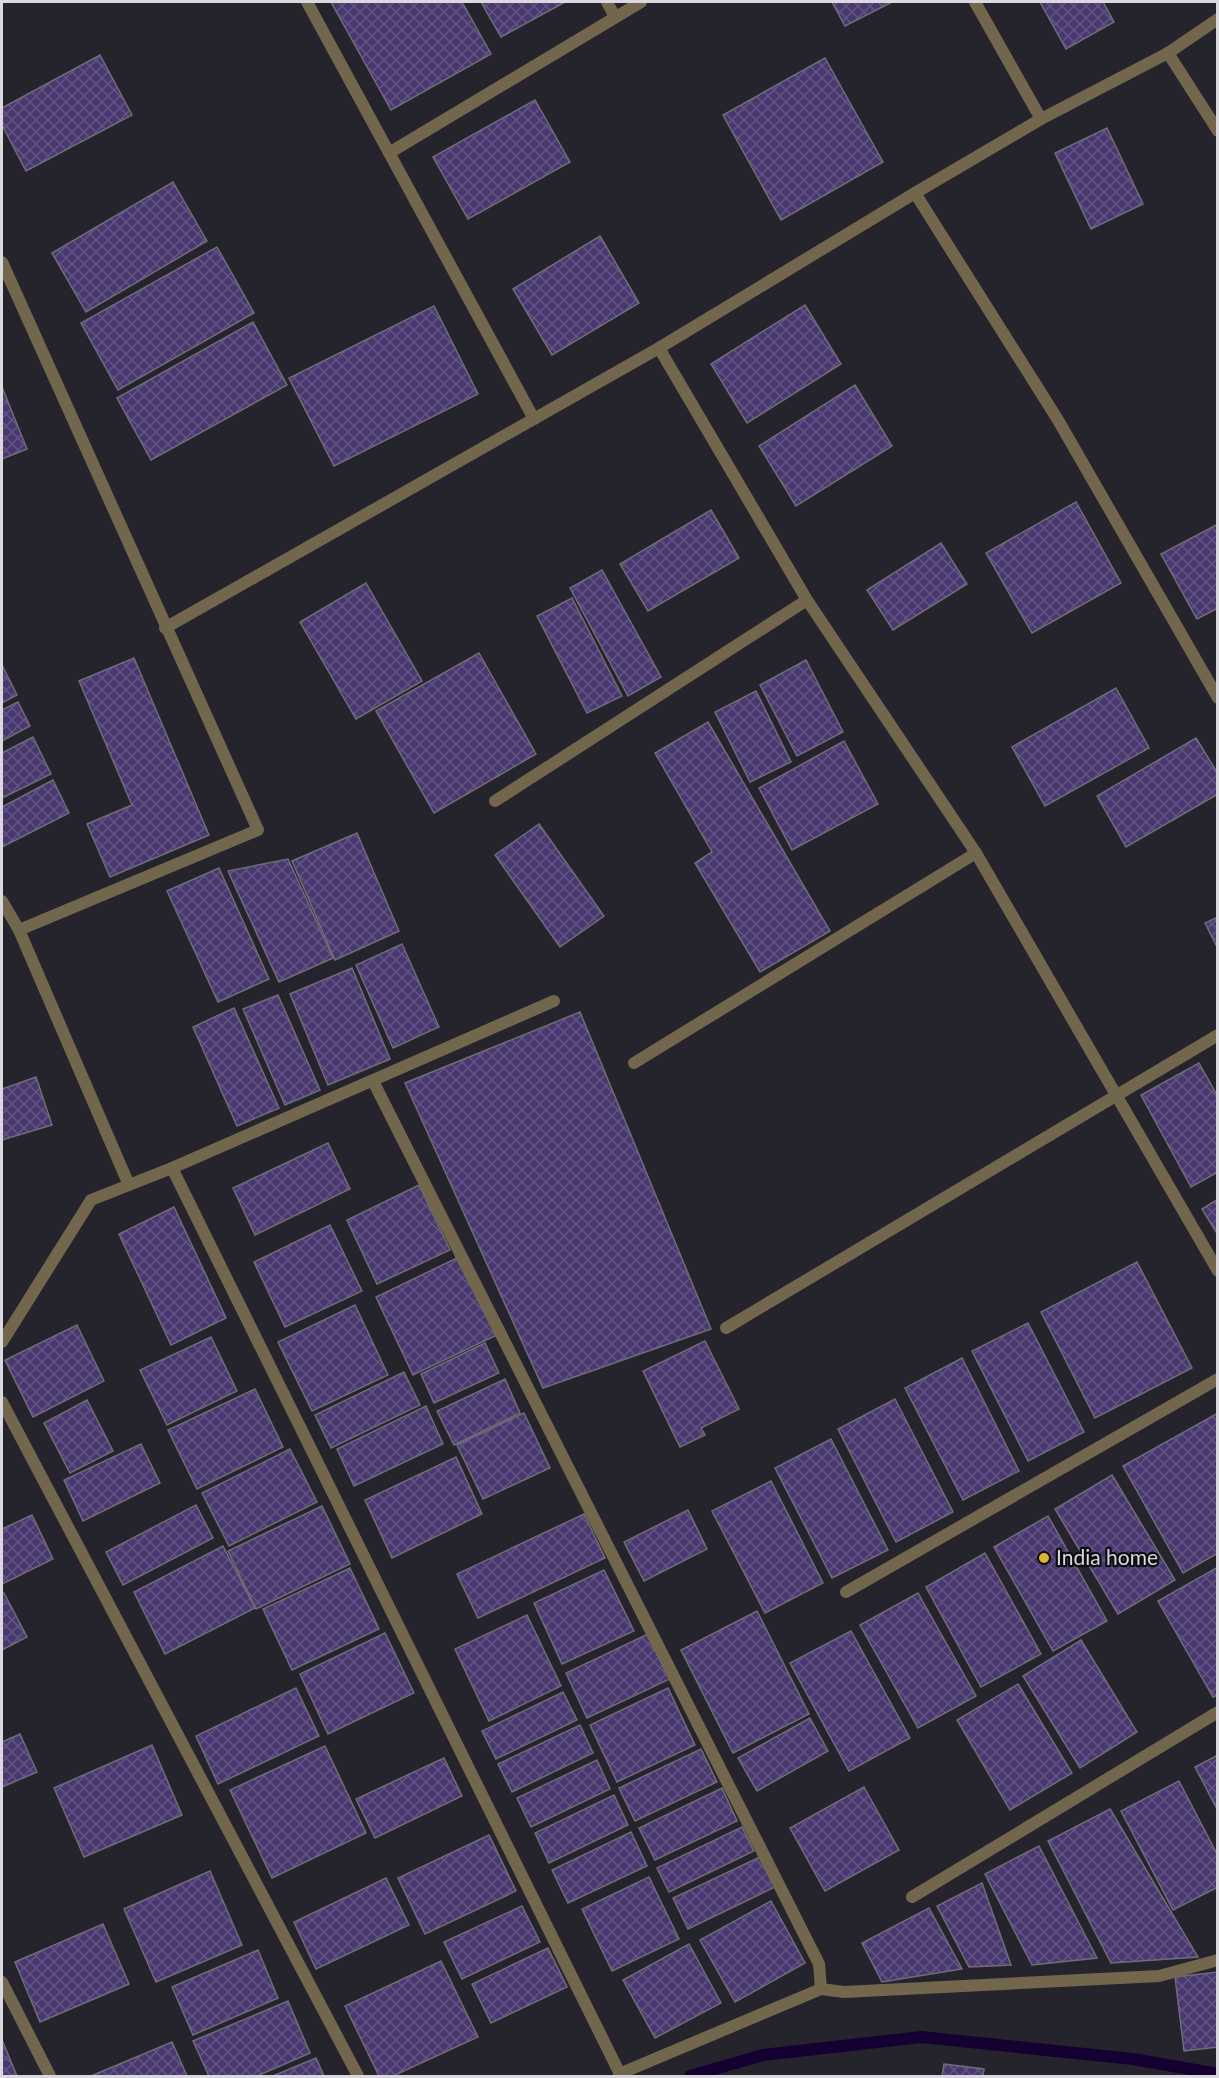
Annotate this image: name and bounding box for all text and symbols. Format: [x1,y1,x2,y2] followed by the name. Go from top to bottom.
[1056,1544,1158,1569] place label: India home
[1037,1551,1051,1565] marker: India home

